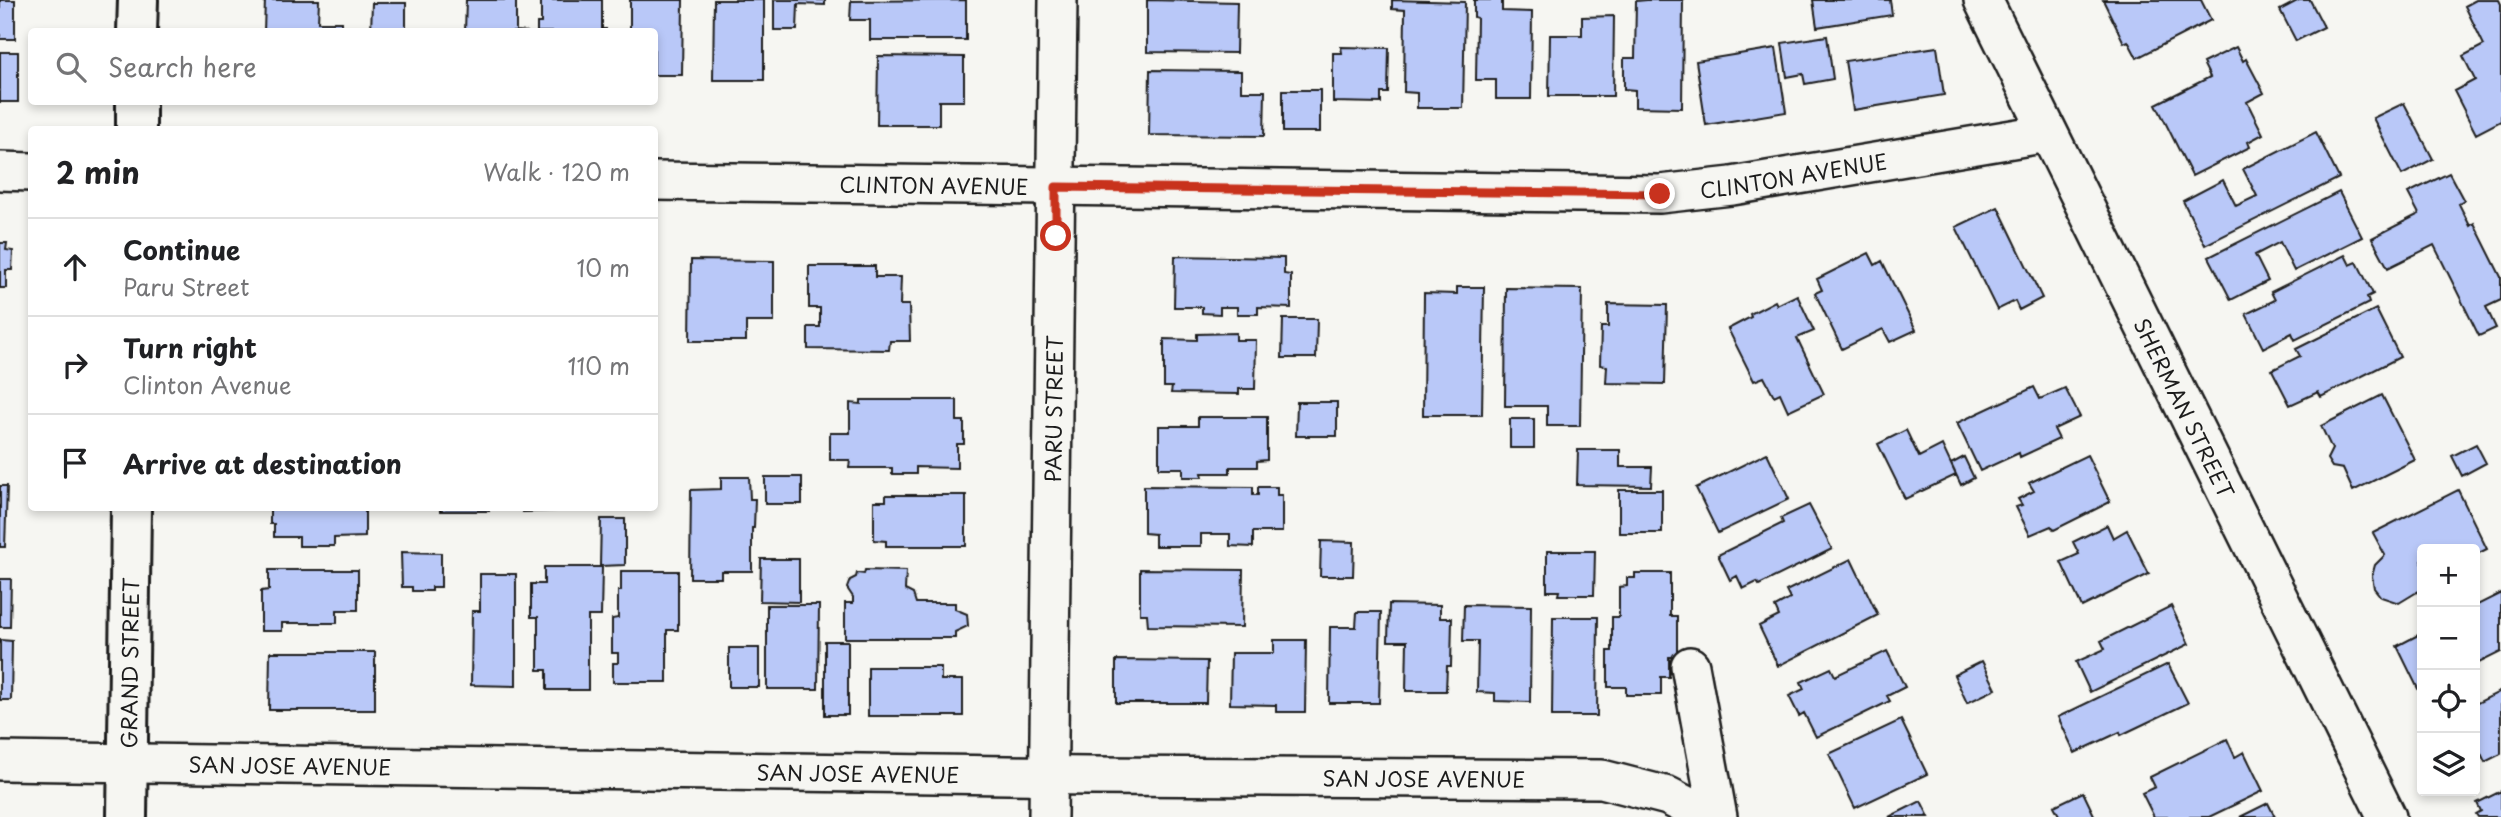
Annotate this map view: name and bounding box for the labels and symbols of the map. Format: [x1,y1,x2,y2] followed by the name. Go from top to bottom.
[1698,144,1889,205] street label: CLINTON AVENUE
[839,167,1029,202] street label: CLINTON AVENUE
[1644,178,1675,209] route end
[1040,220,1071,251] route start
[2127,313,2243,504] street label: SHERMAN STREET
[1036,335,1070,483] street label: PARU STREET
[112,577,146,748] street label: GRAND STREET
[188,748,392,782] street label: SAN JOSE AVENUE
[756,755,960,790] street label: SAN JOSE AVENUE
[1322,761,1525,795] street label: SAN JOSE AVENUE

